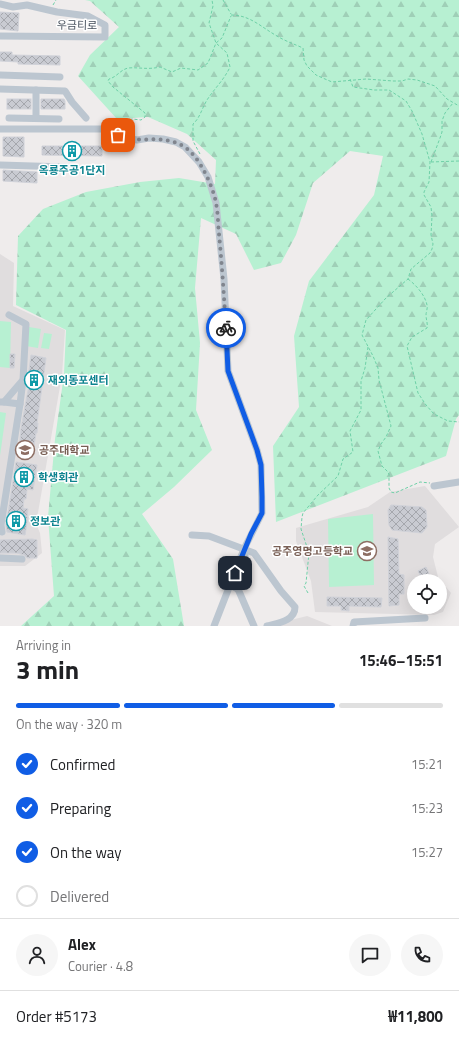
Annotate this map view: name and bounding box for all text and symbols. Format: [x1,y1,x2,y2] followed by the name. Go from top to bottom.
[57,17,97,33] street label: 우금티로
[101,118,135,152] pin
[107,124,129,146] icon: bag
[61,140,83,162] building icon: 옥룡주공1단지
[39,162,105,178] place label: 옥룡주공1단지
[206,308,246,348] courier
[215,317,237,339] icon: bike
[23,369,45,391] building icon: 재외동포센터
[48,372,109,388] place label: 재외동포센터
[14,439,36,461] school or university icon: 공주대학교
[39,442,90,458] place label: 공주대학교
[13,466,35,488] building icon: 학생회관
[38,469,78,485] place label: 학생회관
[5,510,27,532] building icon: 정보관
[30,513,60,529] place label: 정보관
[356,540,378,562] school or university icon: 공주영명고등학교
[272,543,353,559] place label: 공주영명고등학교
[218,556,252,590] pin
[224,562,246,584] icon: home
[407,574,447,614] map controls
[407,574,447,614] button: locate
[16,635,71,655] text: Arriving in
[359,649,443,672] text: 15:46–15:51
[16,650,79,689] text: 3 min
[16,714,122,734] text: On the way · 320 m
[16,753,38,775] icon: check
[50,753,115,776] text: Confirmed
[411,754,443,774] text: 15:21
[16,797,38,819] icon: check
[50,797,111,820] text: Preparing
[411,798,443,818] text: 15:23
[16,841,38,863] icon: check
[50,841,122,864] text: On the way
[411,842,443,862] text: 15:27
[50,885,109,908] text: Delivered
[68,933,96,956] text: Alex
[16,934,58,976] button: person
[349,934,391,976] button: chat
[401,934,443,976] button: phone
[68,956,133,976] text: Courier · 4.8
[16,1005,97,1028] text: Order #5173
[388,1005,443,1028] text: ₩11,800

